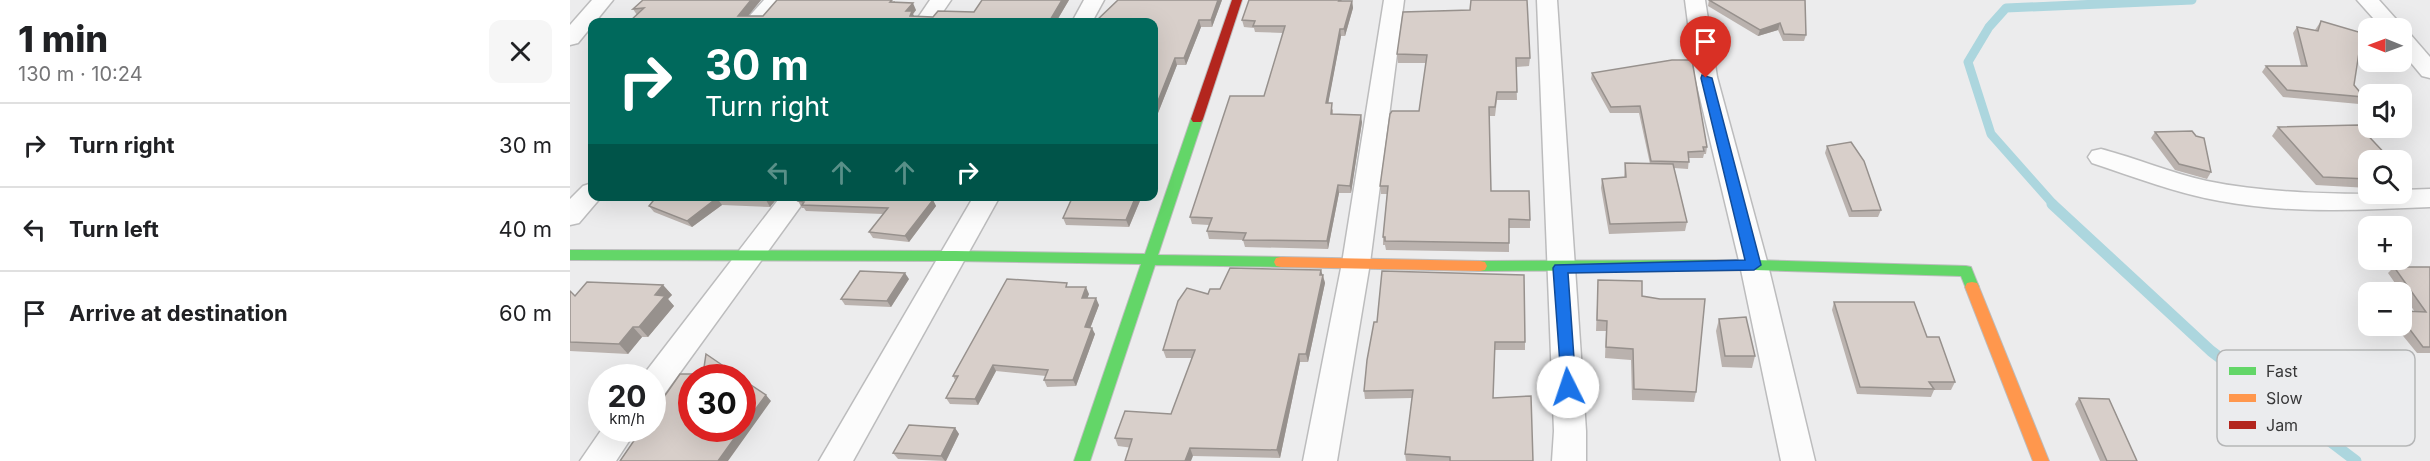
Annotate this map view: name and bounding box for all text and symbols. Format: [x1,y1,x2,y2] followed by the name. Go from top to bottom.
[1680,16,1731,78] pin
[18,17,108,61] text: 1 min
[2358,18,2412,72] north arrow
[2358,18,2412,336] map controls
[489,20,552,83] button: close
[1689,25,1722,58] icon: arrive
[705,39,809,90] text: 30 m
[606,42,684,120] icon: right
[18,62,143,86] text: 130 m · 10:24
[2358,84,2412,138] button: sound
[705,90,829,123] text: Turn right
[18,129,51,162] icon: right
[69,132,175,158] text: Turn right
[499,132,552,158] text: 30 m
[2358,150,2412,204] button: search
[762,156,795,189] icon: left
[825,156,858,189] icon: ahead
[888,156,921,189] icon: ahead
[951,156,984,189] icon: right
[18,213,51,246] icon: left
[69,216,159,242] text: Turn left
[498,216,552,242] text: 40 m
[2358,216,2412,270] button: +
[2358,282,2412,336] button: −
[18,297,51,330] icon: arrive
[69,300,288,326] text: Arrive at destination
[499,300,552,326] text: 60 m
[2217,350,2415,446] legend
[1536,355,1600,419] position arrow
[2266,361,2298,381] text: Fast
[678,364,756,442] speed limit sign: 30
[607,378,647,414] text: 20
[2266,388,2303,408] text: Slow
[609,409,645,428] text: km/h
[2266,415,2298,435] text: Jam

